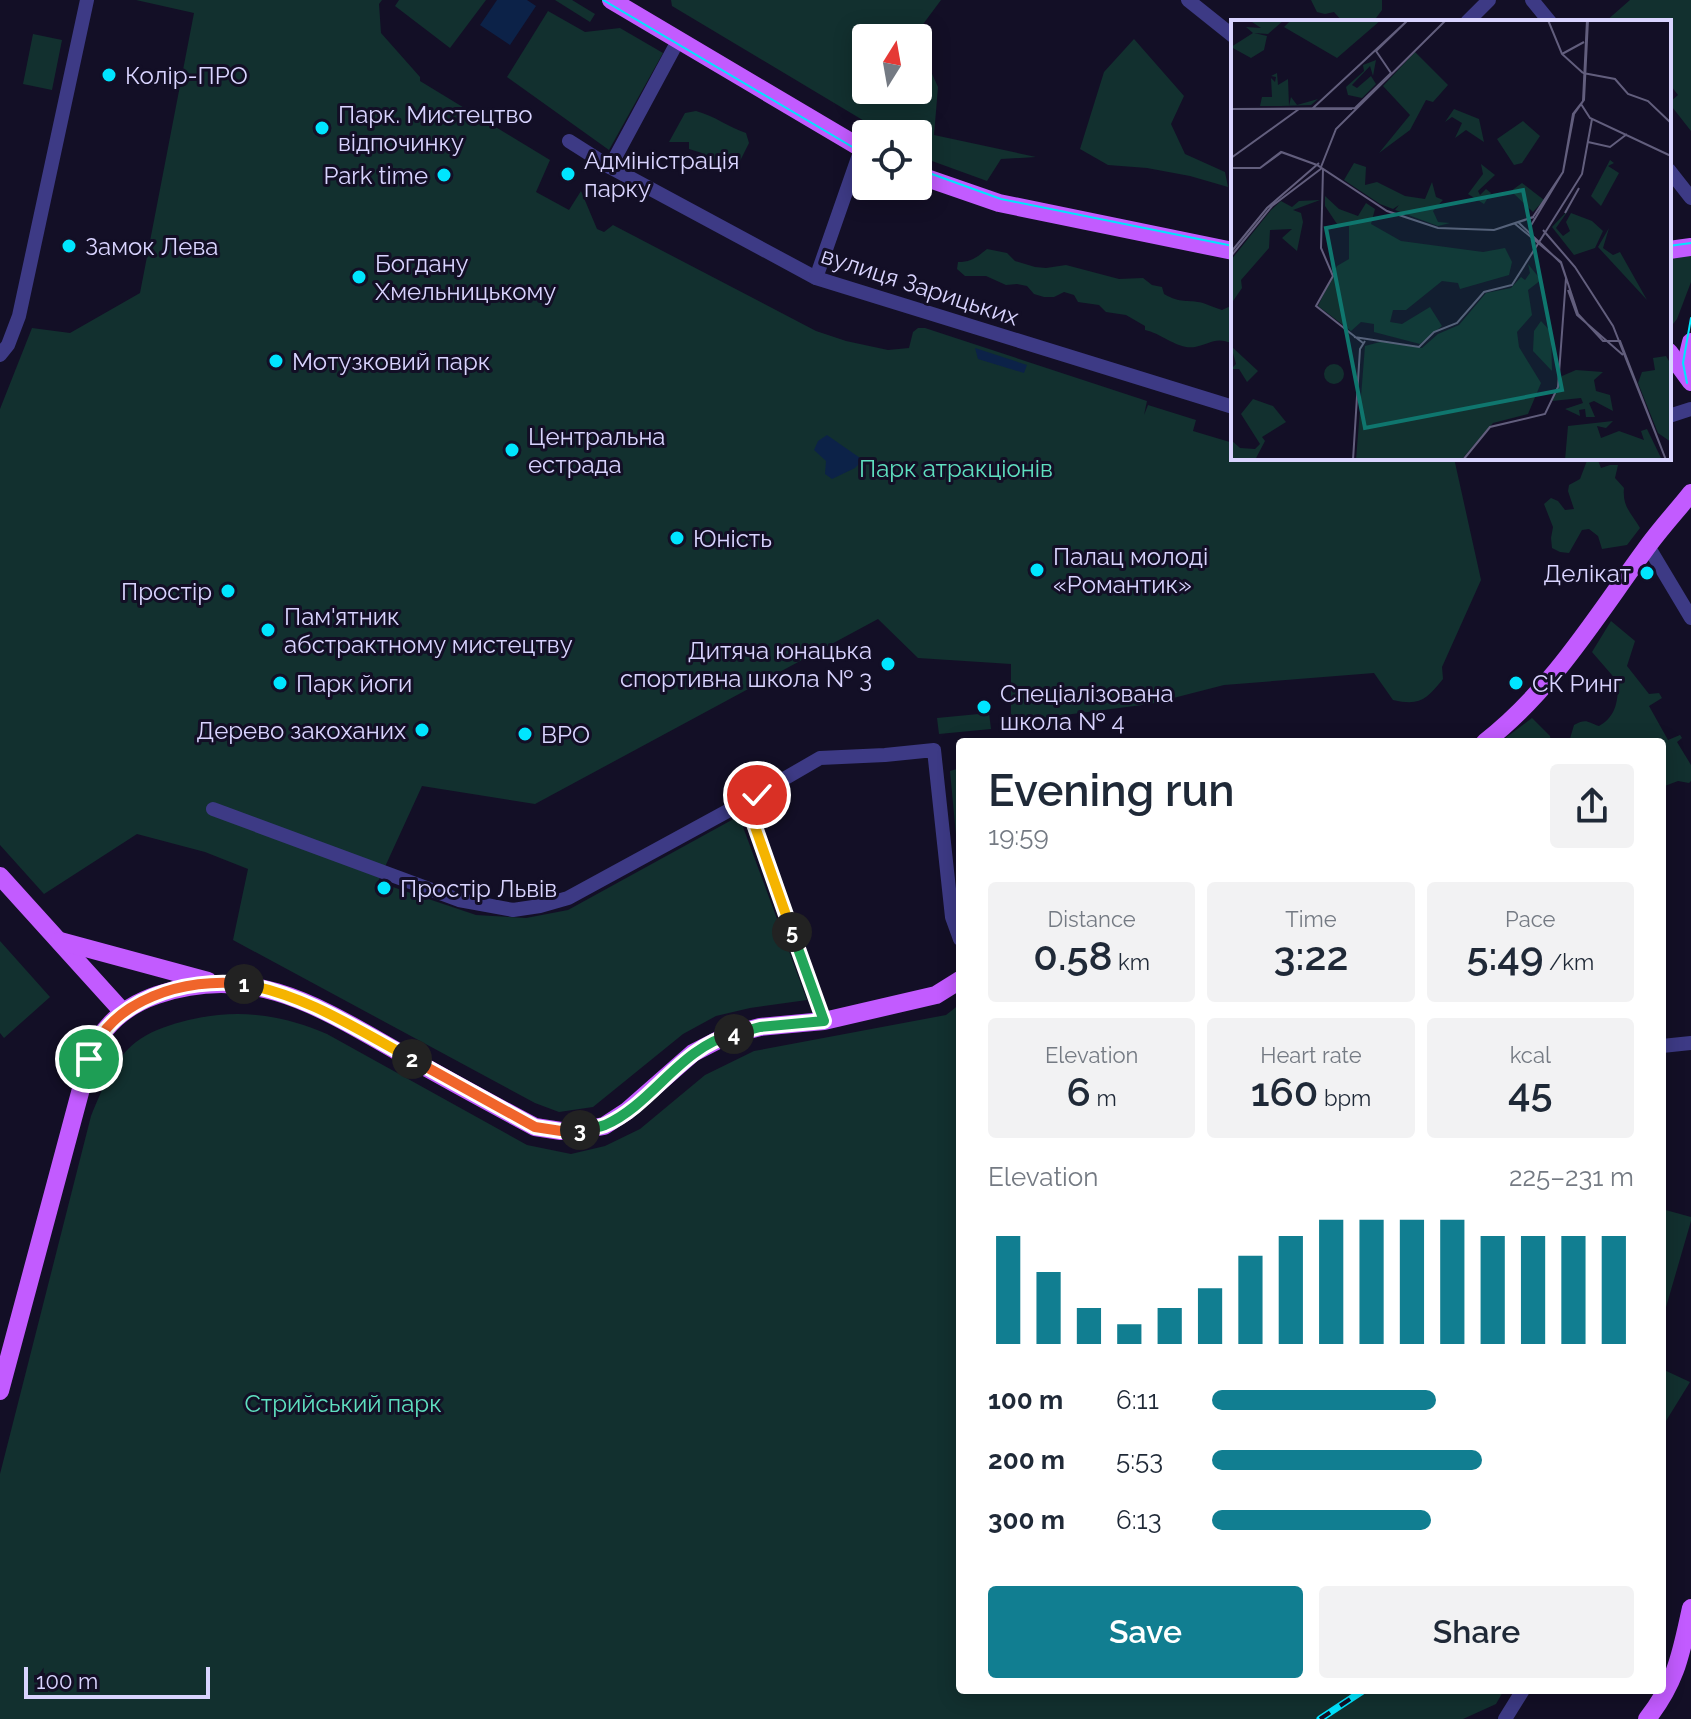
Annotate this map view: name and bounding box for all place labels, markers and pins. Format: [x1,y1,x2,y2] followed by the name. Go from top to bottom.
[125,61,248,90] place label: Колір-ПРО
[100,66,118,84] marker: Колір-ПРО
[338,100,533,157] place label: Парк. Мистецтво відпочинку
[313,119,331,137] marker: Парк. Мистецтво відпочинку
[584,146,740,203] place label: Адміністрація парку
[323,161,428,190] place label: Park time
[559,165,577,183] marker: Адміністрація парку
[435,166,453,184] marker: Park time
[85,232,218,261] place label: Замок Лева
[60,237,78,255] marker: Замок Лева
[375,249,556,306] place label: Богдану Хмельницькому
[350,268,368,286] marker: Богдану Хмельницькому
[292,347,490,376] place label: Мотузковий парк
[267,352,285,370] marker: Мотузковий парк
[528,422,665,479] place label: Центральна естрада
[503,441,521,459] marker: Центральна естрада
[693,524,772,553] place label: Юність
[668,529,686,547] marker: Юність
[1053,542,1208,599] place label: Палац молоді «Романтик»
[1543,559,1632,588] place label: Делікат
[1028,561,1046,579] marker: Палац молоді «Романтик»
[1638,564,1656,582] marker: Делікат
[121,577,212,606] place label: Простір
[219,582,237,600] marker: Простір
[284,602,573,659] place label: Пам'ятник абстрактному мистецтву
[259,621,277,639] marker: Пам'ятник абстрактному мистецтву
[620,636,872,693] place label: Дитяча юнацька спортивна школа № 3
[879,655,897,673] marker: Дитяча юнацька спортивна школа № 3
[296,669,412,698] place label: Парк йоги
[1532,669,1623,698] place label: СК Ринг
[271,674,289,692] marker: Парк йоги
[1507,674,1525,692] marker: СК Ринг
[1000,679,1174,736] place label: Спеціалізована школа № 4
[975,698,993,716] marker: Спеціалізована школа № 4
[196,716,406,745] place label: Дерево закоханих
[541,720,590,749] place label: ВРО
[413,721,431,739] marker: Дерево закоханих
[516,725,534,743] marker: ВРО
[723,761,791,829] pin
[400,874,557,903] place label: Простір Львів
[375,879,393,897] marker: Простір Львів
[772,912,812,952] pin: 5
[224,964,264,1004] pin: 1
[714,1014,754,1054] pin: 4
[55,1025,123,1093] pin
[392,1039,432,1079] pin: 2
[560,1110,600,1150] pin: 3

